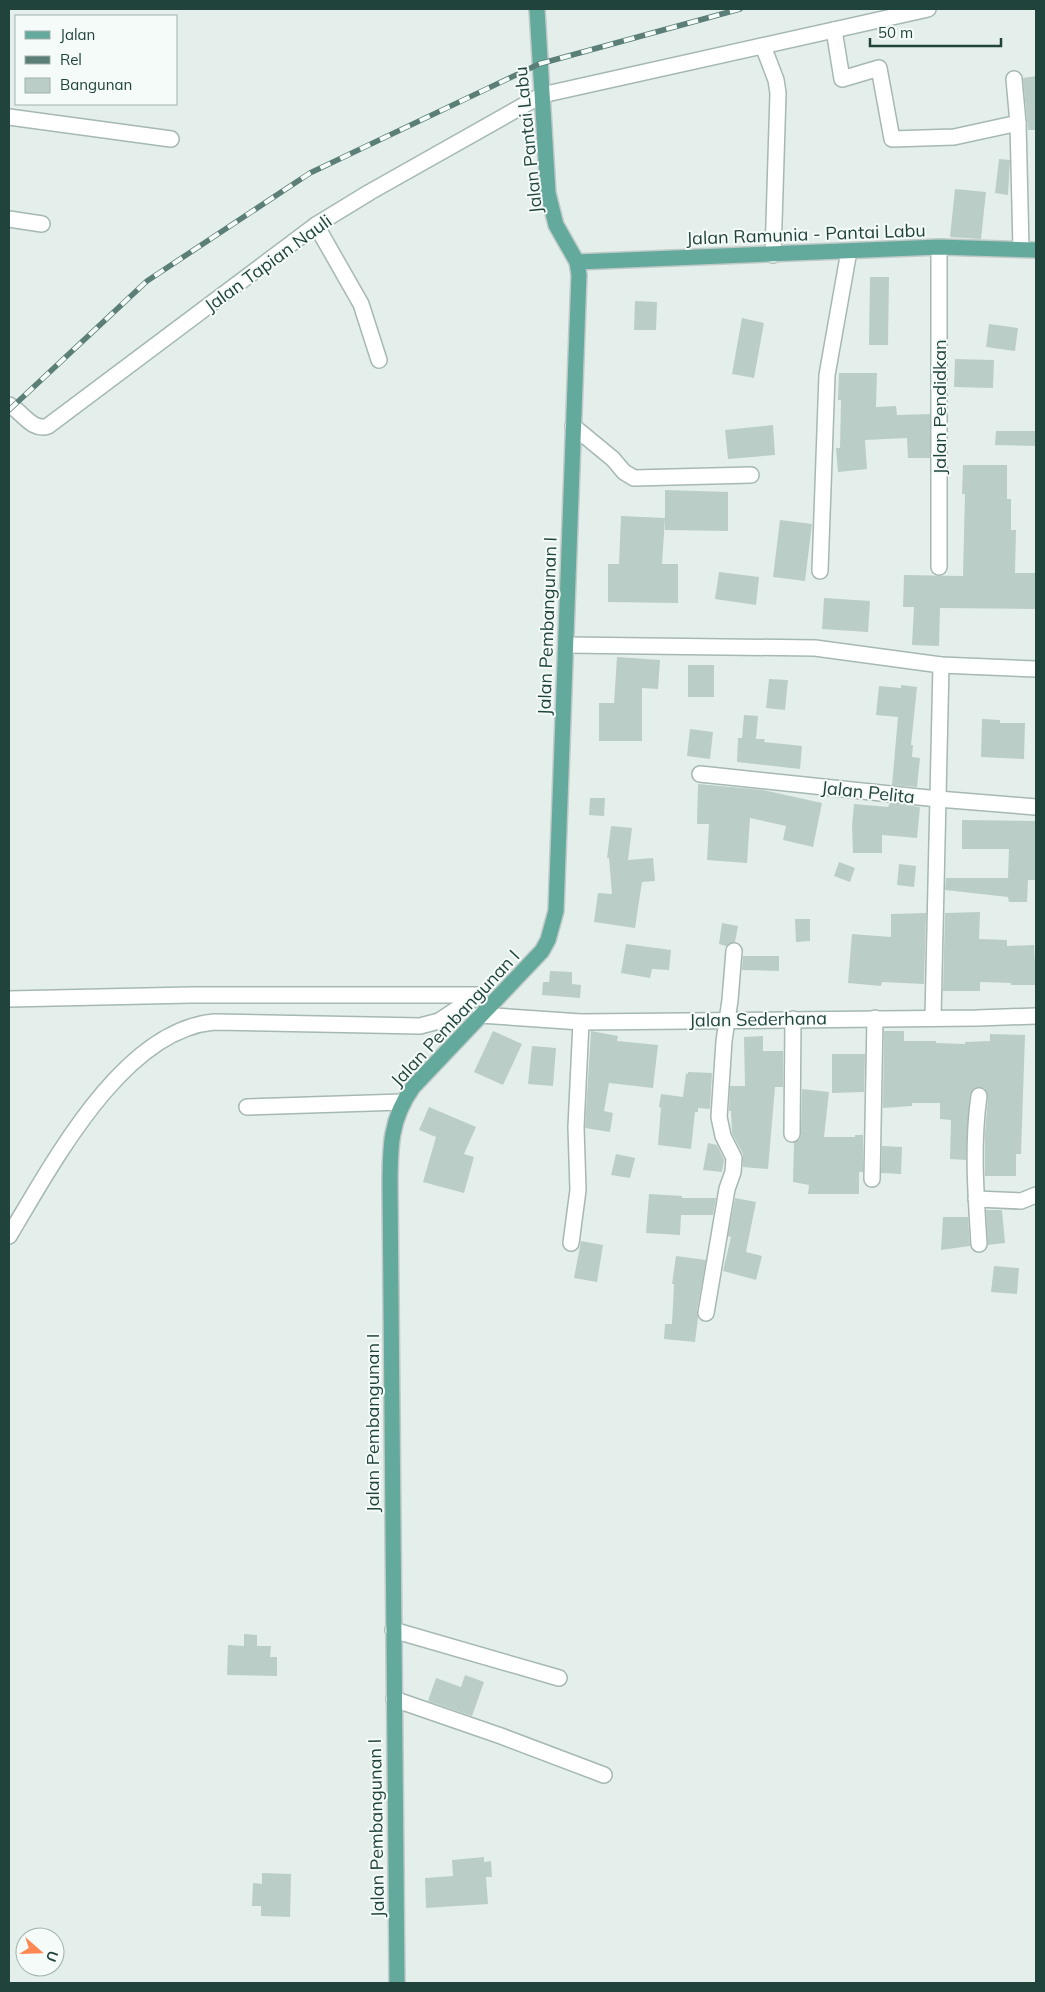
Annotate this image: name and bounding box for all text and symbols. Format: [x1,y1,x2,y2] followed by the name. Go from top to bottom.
[15,15,178,105] legend
[870,15,1001,47] scale bar
[878,23,913,42] text: 50 m
[60,25,95,44] text: Jalan
[60,50,82,69] text: Rel
[509,65,547,215] street label: Jalan Pantai Labu
[60,75,132,94] text: Bangunan
[200,209,336,317] street label: Jalan Tapian Nauli
[686,218,926,250] street label: Jalan Ramunia - Pantai Labu
[928,339,951,475] street label: Jalan Pendidkan
[532,536,562,716] street label: Jalan Pembangunan I
[820,776,916,808] street label: Jalan Pelita
[386,945,524,1091] street label: Jalan Pembangunan I
[689,1006,827,1032] street label: Jalan Sederhana
[361,1334,384,1512] street label: Jalan Pembangunan I
[363,1739,389,1917] street label: Jalan Pembangunan I
[15,1927,65,1977] north arrow
[42,1948,62,1964] text: U

